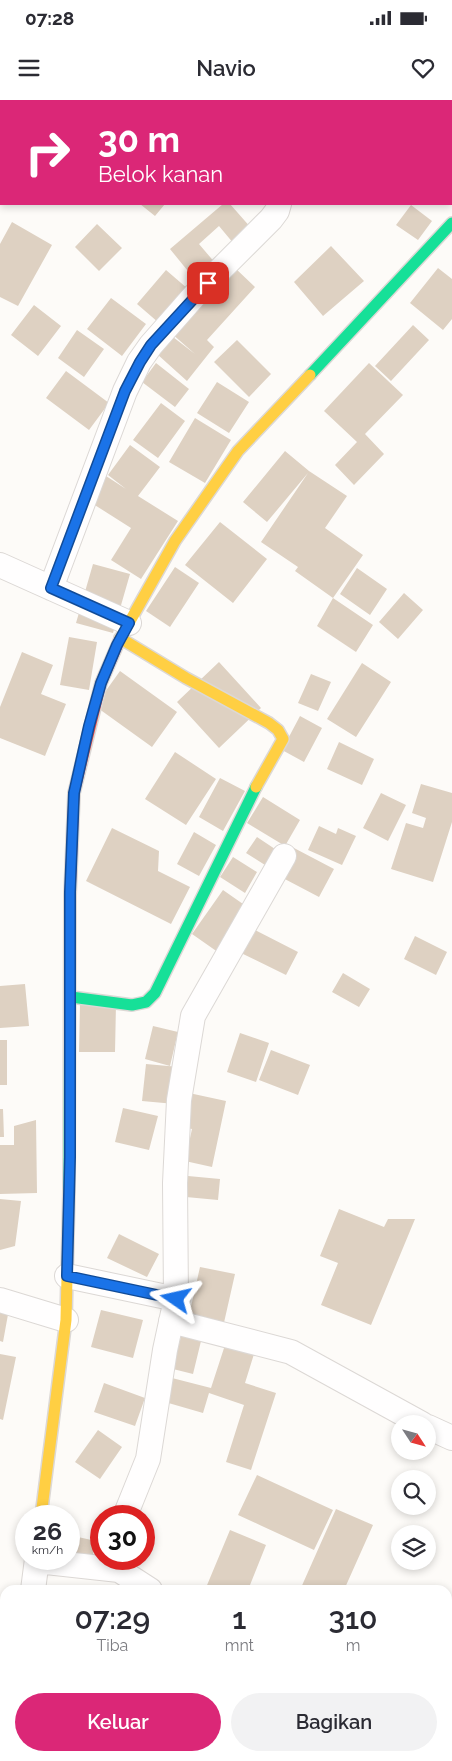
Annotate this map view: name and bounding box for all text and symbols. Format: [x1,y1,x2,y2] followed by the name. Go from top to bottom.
[25,7,74,29] text: 07:28
[15,54,43,82] icon: menu
[409,54,437,82] icon: heart
[196,55,256,81] text: Navio
[98,119,180,160] text: 30 m
[15,120,80,185] icon: right
[98,161,223,187] text: Belok kanan
[187,262,229,304] pin
[194,269,222,297] icon: arrive
[149,1272,201,1324] position arrow
[391,1415,436,1460] north arrow
[391,1415,436,1570] map controls
[391,1470,436,1515] button: search
[90,1505,155,1570] speed limit sign: 30
[33,1516,62,1546] text: 26
[391,1525,436,1570] button: layers
[32,1543,63,1557] text: km/h
[74,1601,150,1636] text: 07:29
[232,1601,246,1636] text: 1
[328,1601,378,1636] text: 310
[96,1636,128,1655] text: Tiba
[225,1636,254,1655] text: mnt
[346,1636,360,1655] text: m
[15,1693,221,1751] button: Keluar
[231,1693,437,1751] button: Bagikan

